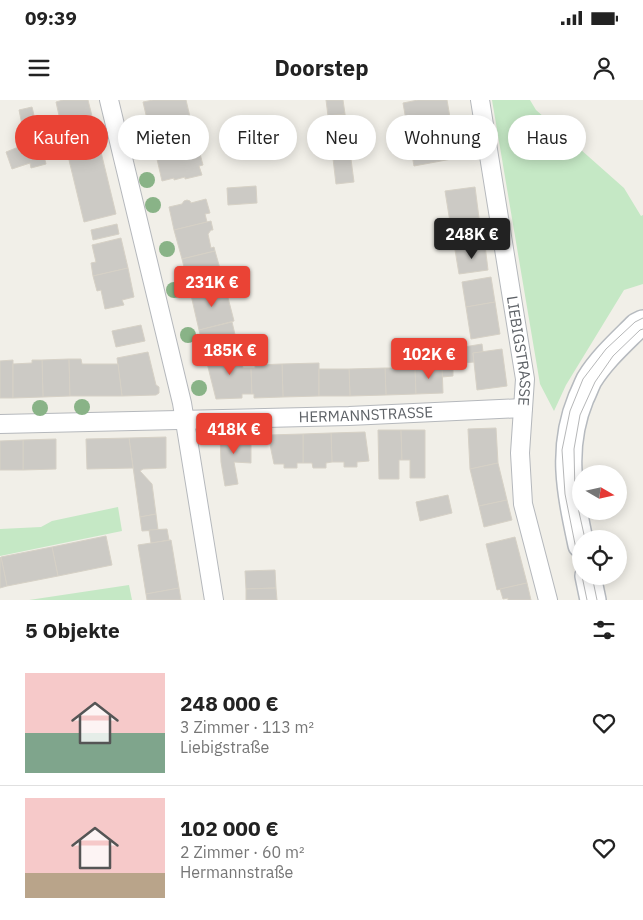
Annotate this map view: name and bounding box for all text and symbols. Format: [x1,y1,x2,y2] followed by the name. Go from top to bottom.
[25,6,77,30] text: 09:39
[274,53,369,82] text: Doorstep
[25,54,53,82] icon: menu
[590,54,618,82] icon: person
[15,115,108,160] chip: Kaufen
[118,115,209,160] chip: Mieten
[219,115,297,160] chip: Filter
[307,115,376,160] chip: Neu
[386,115,498,160] chip: Wohnung
[508,115,586,160] chip: Haus
[431,218,513,260] pin: 248K €
[445,224,499,244] text: 248K €
[171,266,253,308] pin: 231K €
[185,272,239,292] text: 231K €
[503,294,535,406] street label: LIEBIGSTRASSE
[189,334,271,376] pin: 185K €
[388,338,470,380] pin: 102K €
[203,340,257,360] text: 185K €
[402,344,456,364] text: 102K €
[298,402,433,426] street label: HERMANNSTRASSE
[193,412,275,455] pin: 418K €
[207,419,261,439] text: 418K €
[572,465,628,520] north arrow
[572,465,627,585] map controls
[572,530,627,585] button: locate
[25,616,120,644] text: 5 Objekte
[590,616,618,644] icon: filters
[180,689,279,717] text: 248 000 €
[65,693,125,753] icon: home
[590,709,618,737] icon: heart
[180,717,314,737] text: 3 Zimmer · 113 m²
[180,737,269,757] text: Liebigstraße
[180,814,279,842] text: 102 000 €
[65,818,125,878] icon: home
[590,834,618,862] icon: heart
[180,842,305,862] text: 2 Zimmer · 60 m²
[180,862,293,882] text: Hermannstraße

